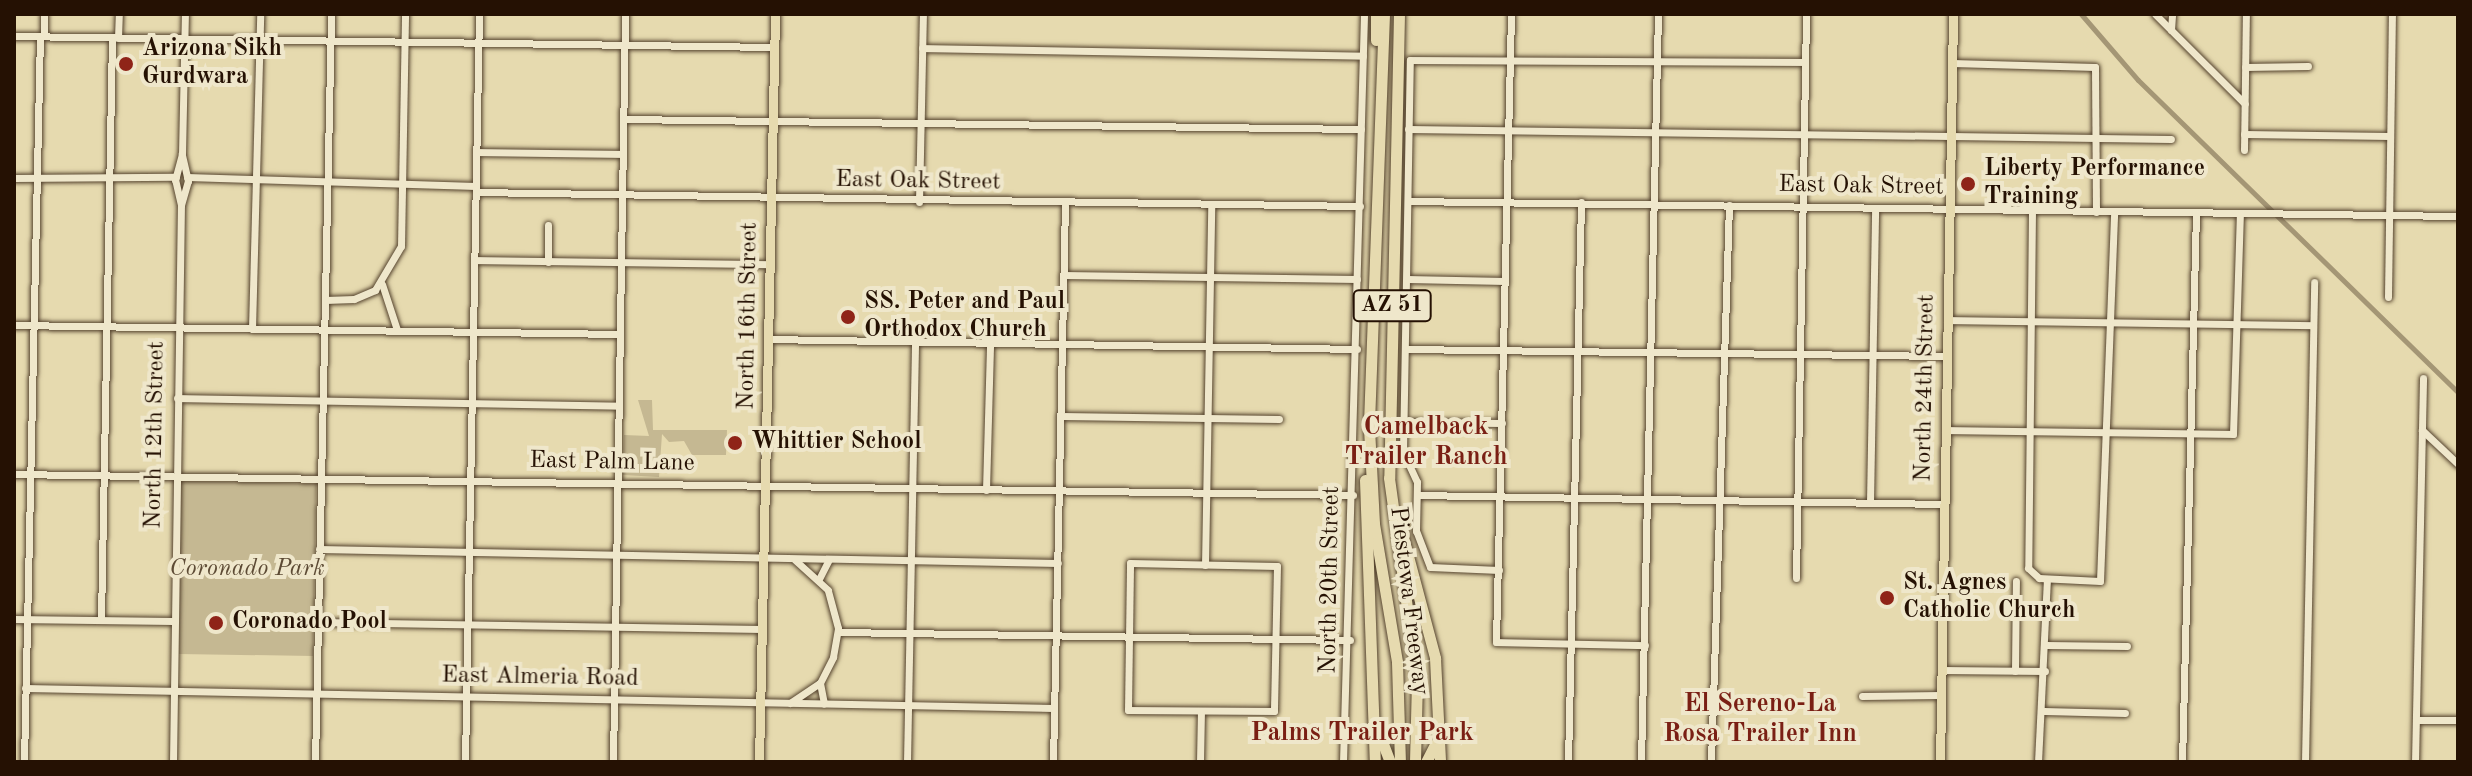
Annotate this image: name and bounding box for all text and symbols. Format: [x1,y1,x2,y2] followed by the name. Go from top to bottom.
[142,36,282,92] place label: Arizona Sikh Gurdwara
[117,55,135,73] marker: Arizona Sikh Gurdwara
[1984,156,2205,212] place label: Liberty Performance Training
[835,166,1001,198] street label: East Oak Street
[1778,171,1944,203] street label: East Oak Street
[1959,175,1977,193] marker: Liberty Performance Training
[733,222,765,410] street label: North 16th Street
[1352,288,1432,324] road number: AZ 51
[864,289,1065,345] place label: SS. Peter and Paul Orthodox Church
[1910,294,1942,482] street label: North 24th Street
[839,308,857,326] marker: SS. Peter and Paul Orthodox Church
[140,341,172,529] street label: North 12th Street
[1344,412,1508,474] district label: Camelback Trailer Ranch
[751,429,922,457] place label: Whittier School
[726,434,744,452] marker: Whittier School
[529,447,695,479] street label: East Palm Lane
[1315,486,1347,674] street label: North 20th Street
[1382,505,1434,697] street label: Piestewa Freeway
[169,556,325,584] park label: Coronado Park
[1903,570,2075,626] place label: St. Agnes Catholic Church
[1878,589,1896,607] marker: St. Agnes Catholic Church
[232,609,387,637] place label: Coronado Pool
[207,614,225,632] marker: Coronado Pool
[441,662,639,694] street label: East Almeria Road
[1663,689,1857,750] district label: El Sereno-La Rosa Trailer Inn
[1250,718,1474,750] district label: Palms Trailer Park

